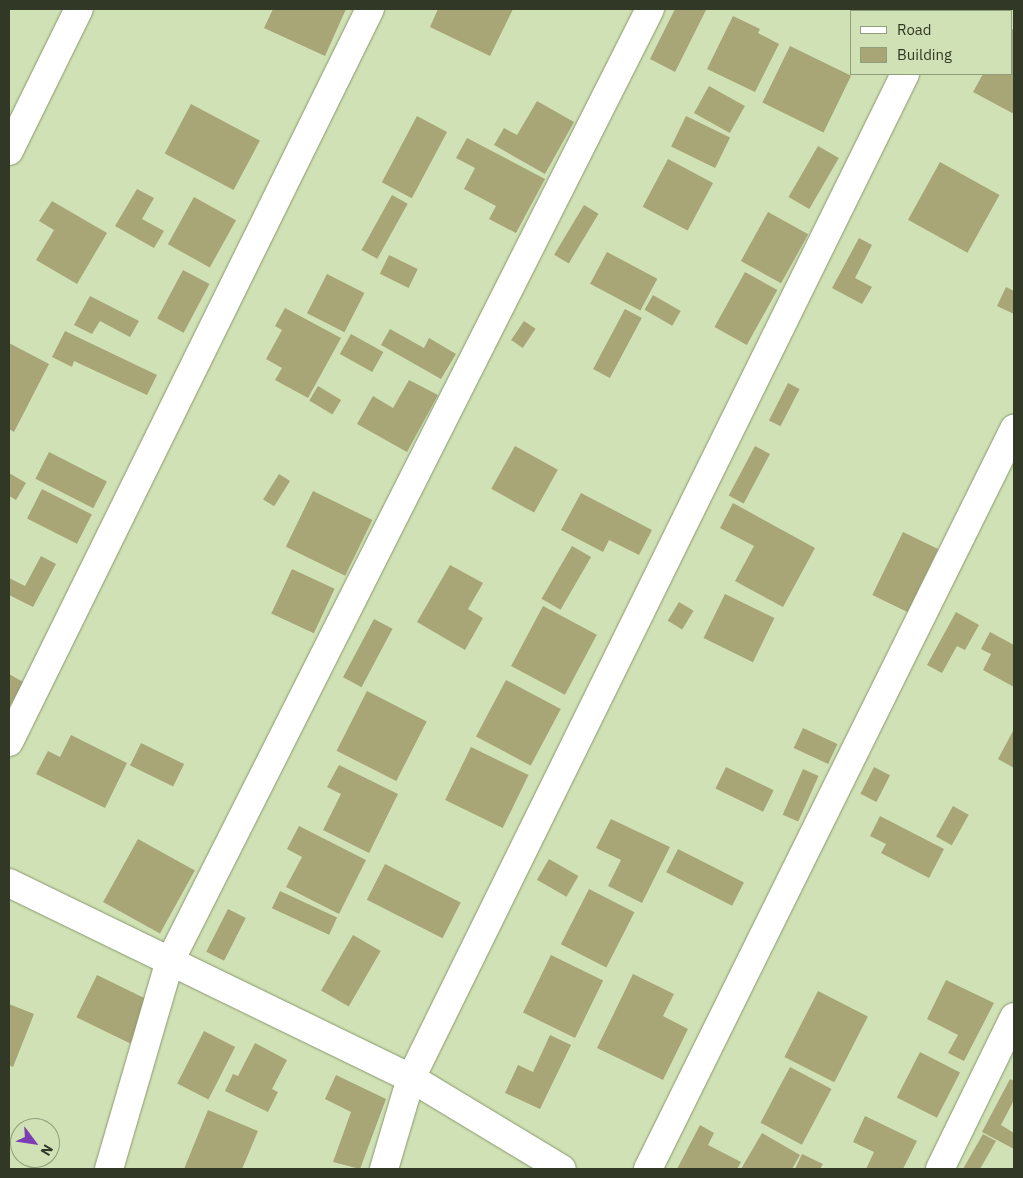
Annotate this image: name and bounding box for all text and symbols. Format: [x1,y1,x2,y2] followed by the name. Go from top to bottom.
[850,10,1013,75] legend
[897,20,932,39] text: Road
[897,45,952,64] text: Building
[10,1118,60,1168] north arrow
[37,1141,57,1159] text: N

